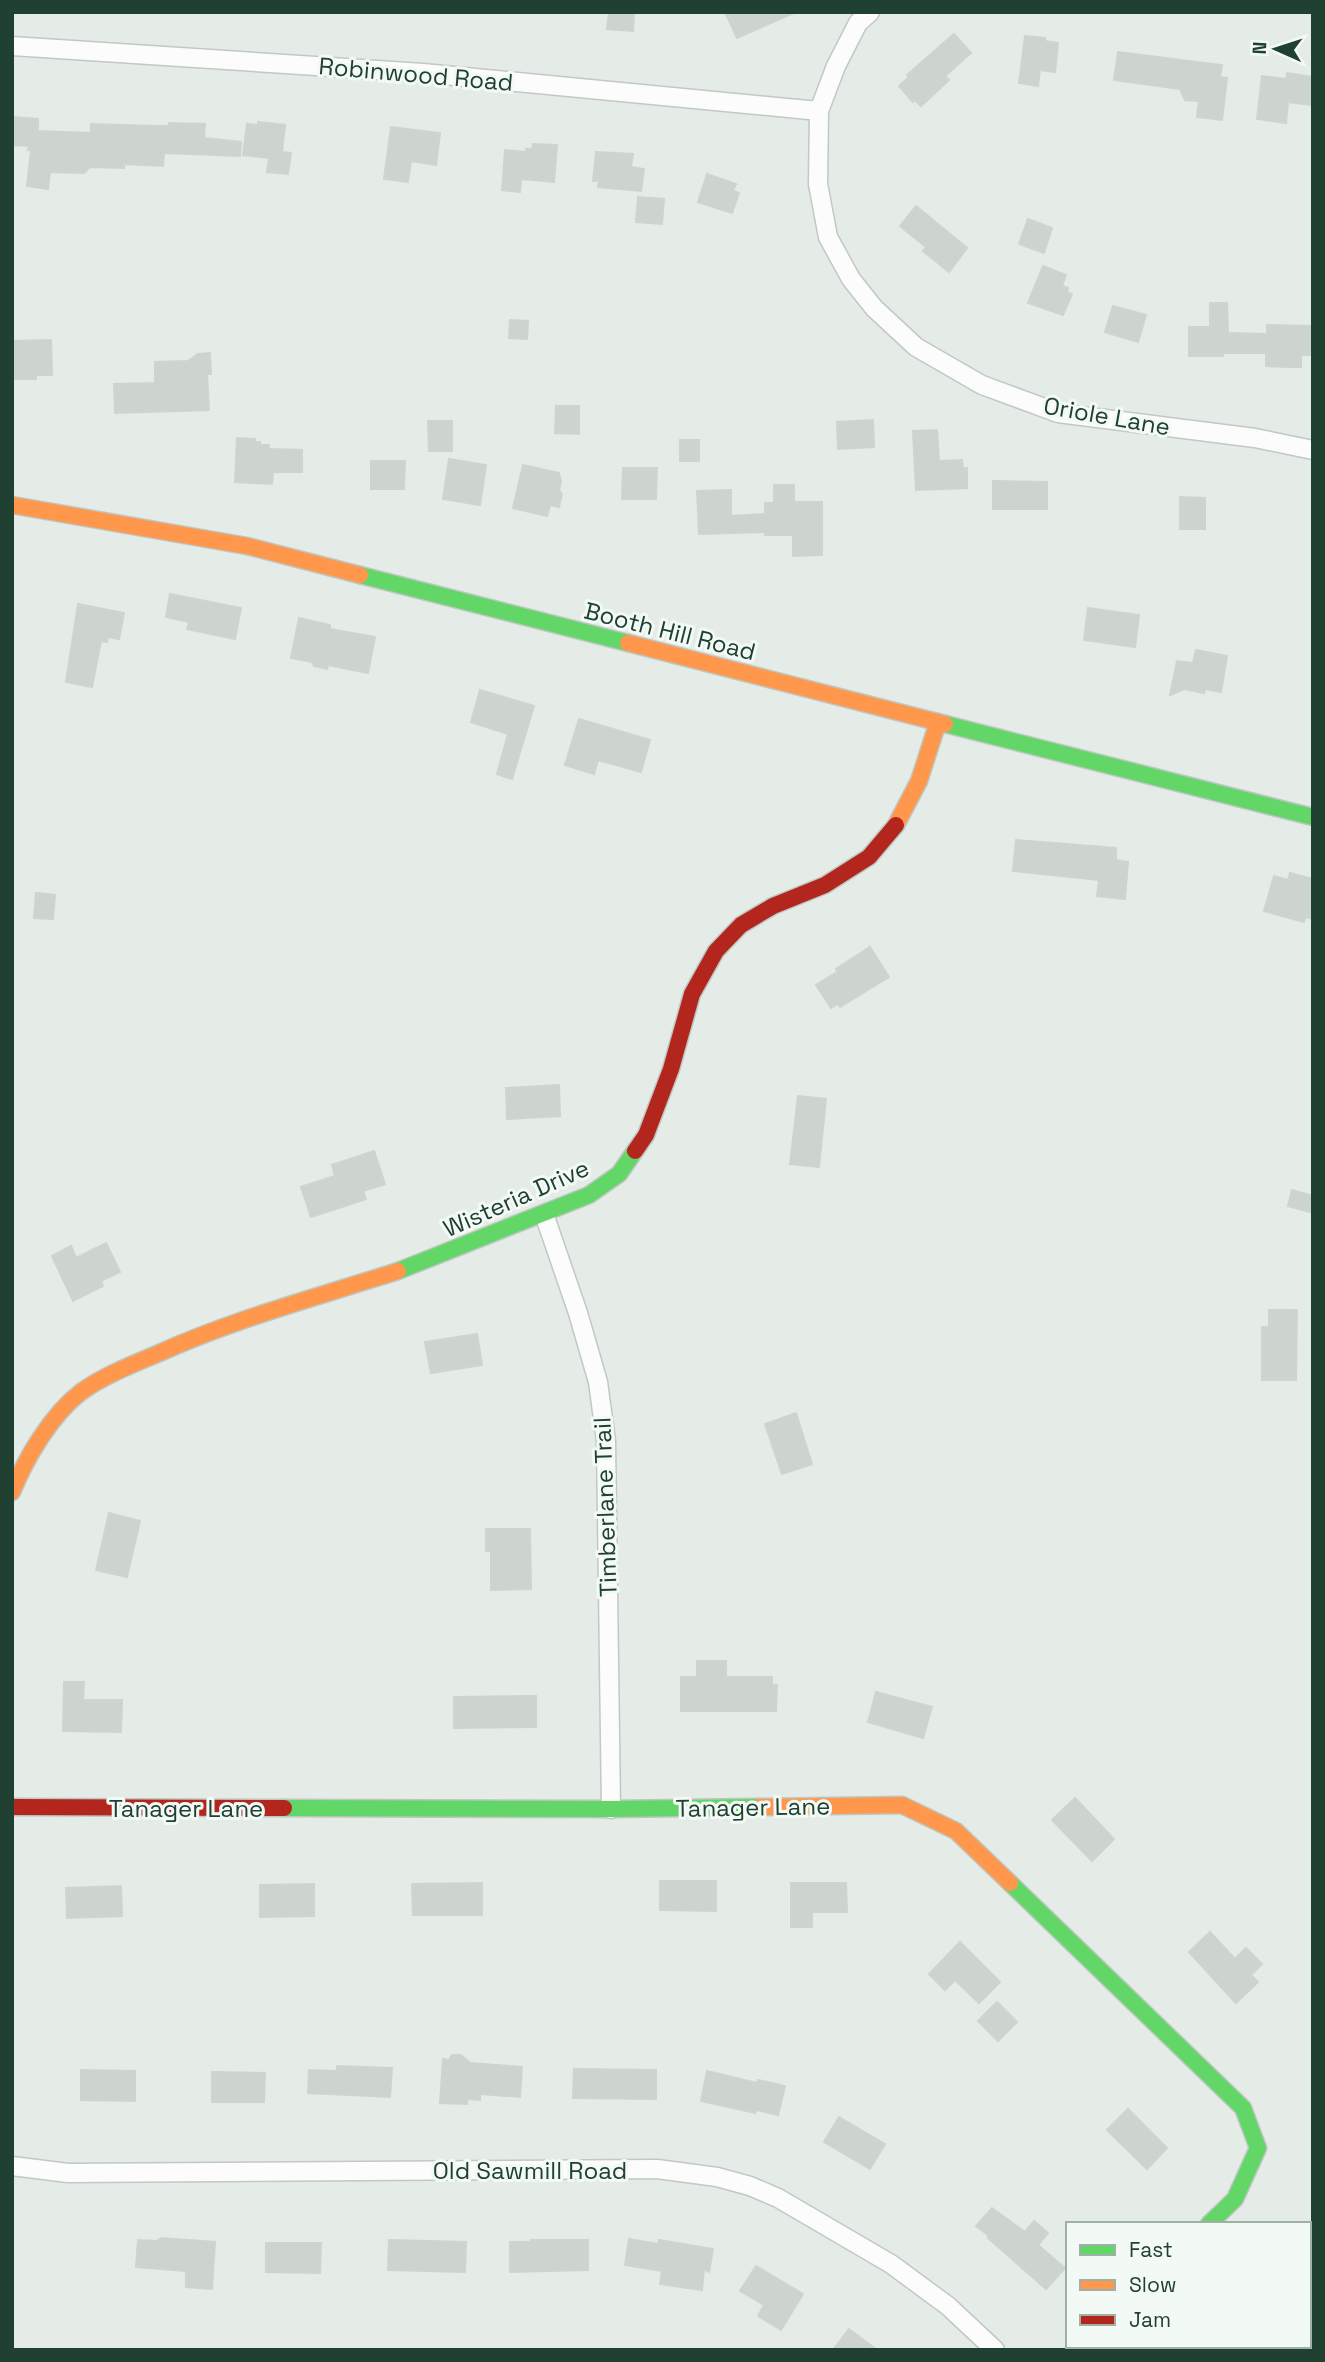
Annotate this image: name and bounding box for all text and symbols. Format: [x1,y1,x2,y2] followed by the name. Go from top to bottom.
[1241,14,1311,84] north arrow
[1247,41,1272,55] text: N
[317,50,515,98] street label: Robinwood Road
[1041,390,1173,442] street label: Oriole Lane
[581,595,759,667] street label: Booth Hill Road
[438,1152,594,1244] street label: Wisteria Drive
[586,1417,624,1597] street label: Timberlane Trail
[675,1790,831,1824] street label: Tanager Lane
[109,1793,263,1824] street label: Tanager Lane
[433,2155,627,2186] street label: Old Sawmill Road
[1066,2222,1311,2348] legend
[1129,2236,1173,2263] text: Fast
[1129,2271,1177,2298] text: Slow
[1129,2306,1171,2333] text: Jam

